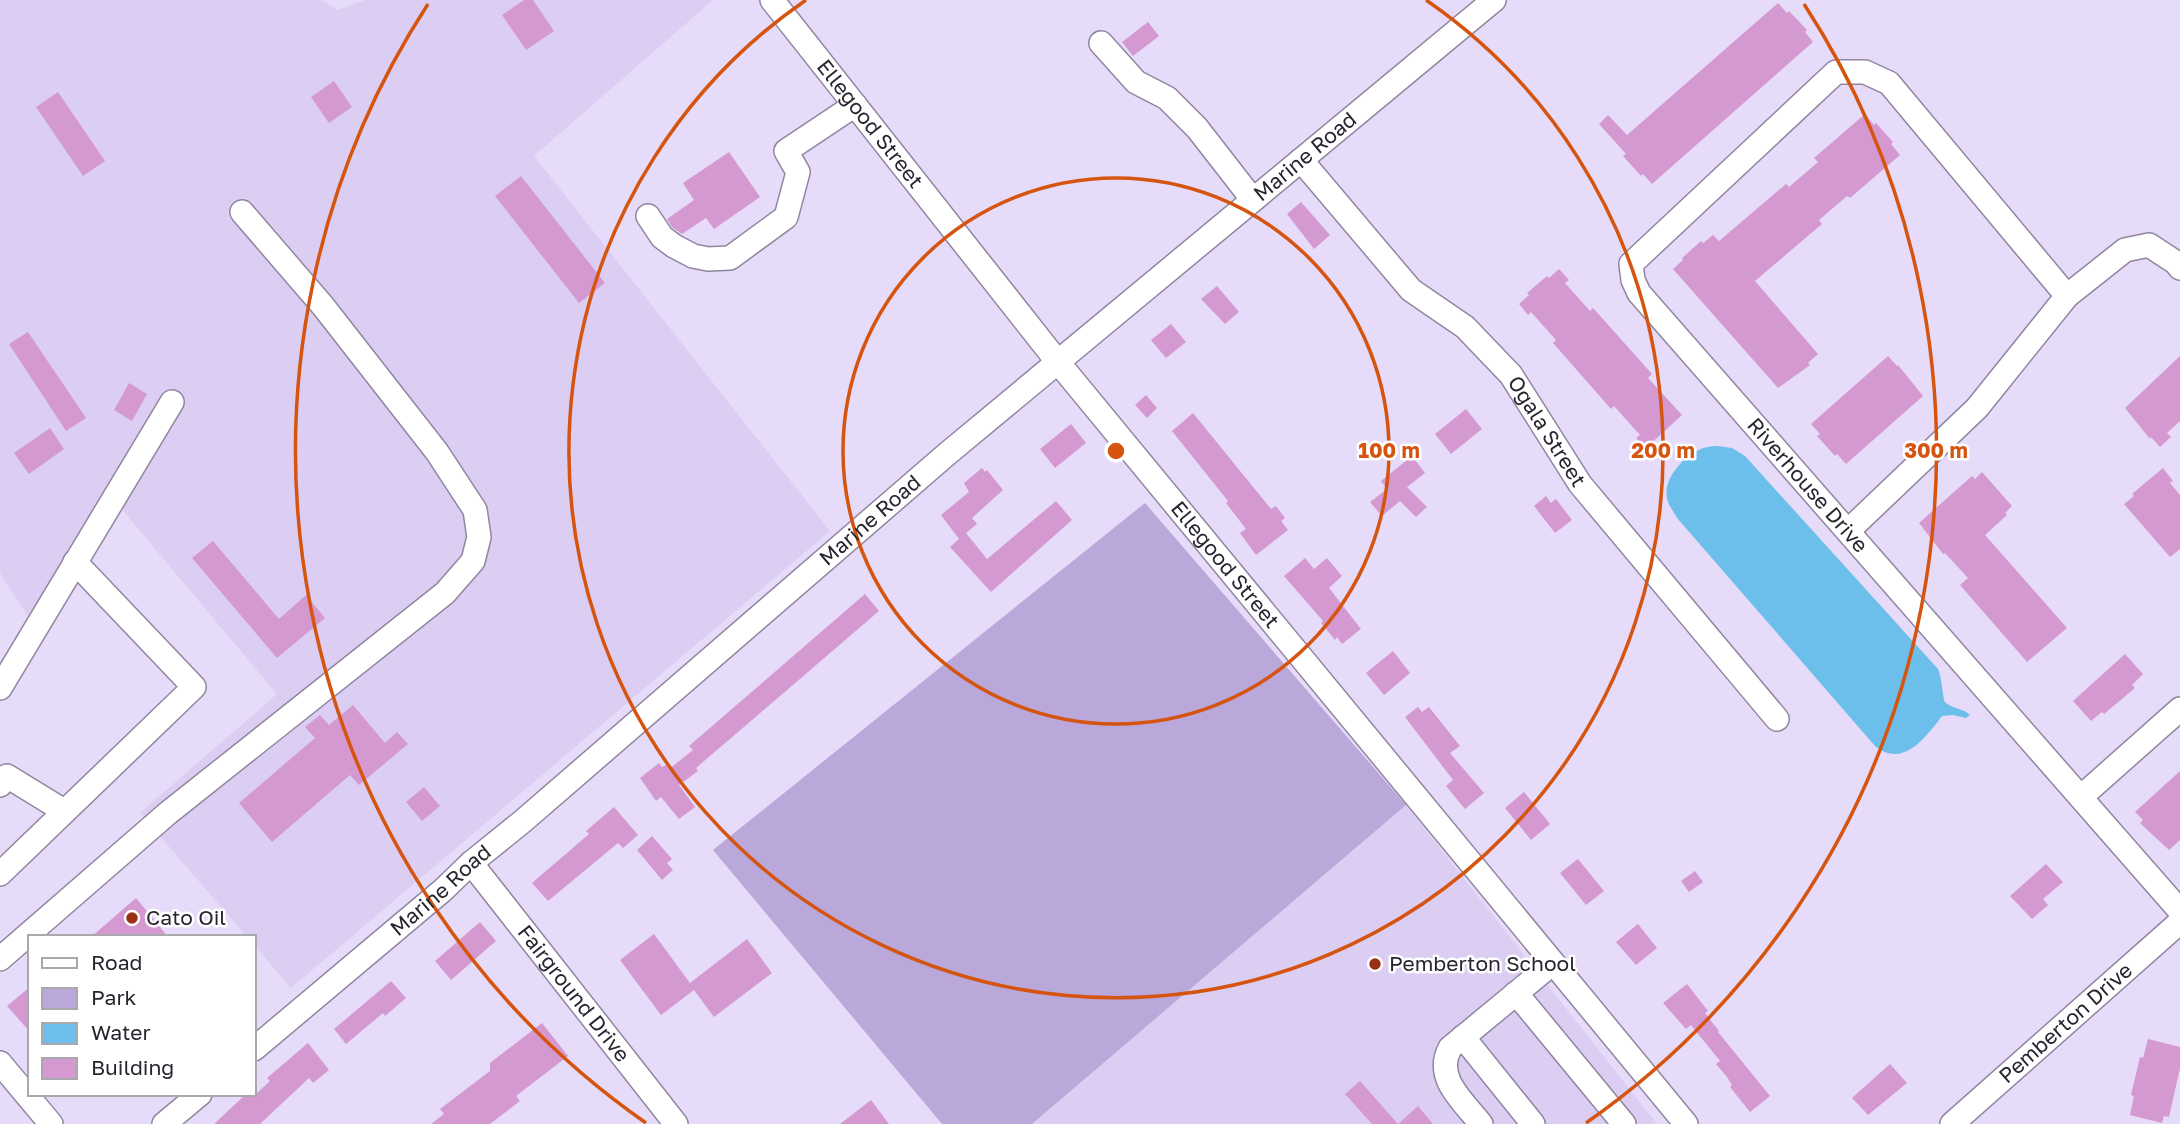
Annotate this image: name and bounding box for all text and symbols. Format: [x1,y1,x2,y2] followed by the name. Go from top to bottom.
[812,54,929,193] street label: Ellegood Street
[1248,106,1361,206] street label: Marine Road
[1503,371,1592,491] street label: Ogala Street
[1742,412,1874,557] street label: Riverhouse Drive
[1358,437,1420,463] text: 100 m
[1631,437,1695,463] text: 200 m
[1904,437,1968,463] text: 300 m
[1104,439,1128,463] centre of rings
[814,469,926,571] street label: Marine Road
[1166,495,1286,633] street label: Ellegood Street
[384,838,496,941] street label: Marine Road
[146,904,226,930] place label: Cato Oil
[124,910,140,926] marker: Cato Oil
[513,919,636,1067] street label: Fairground Drive
[28,935,256,1096] legend
[91,949,142,975] text: Road
[1389,950,1576,976] place label: Pemberton School
[1367,956,1383,972] marker: Pemberton School
[1993,957,2137,1088] street label: Pemberton Drive
[91,984,137,1010] text: Park
[91,1019,151,1045] text: Water
[91,1054,174,1080] text: Building

